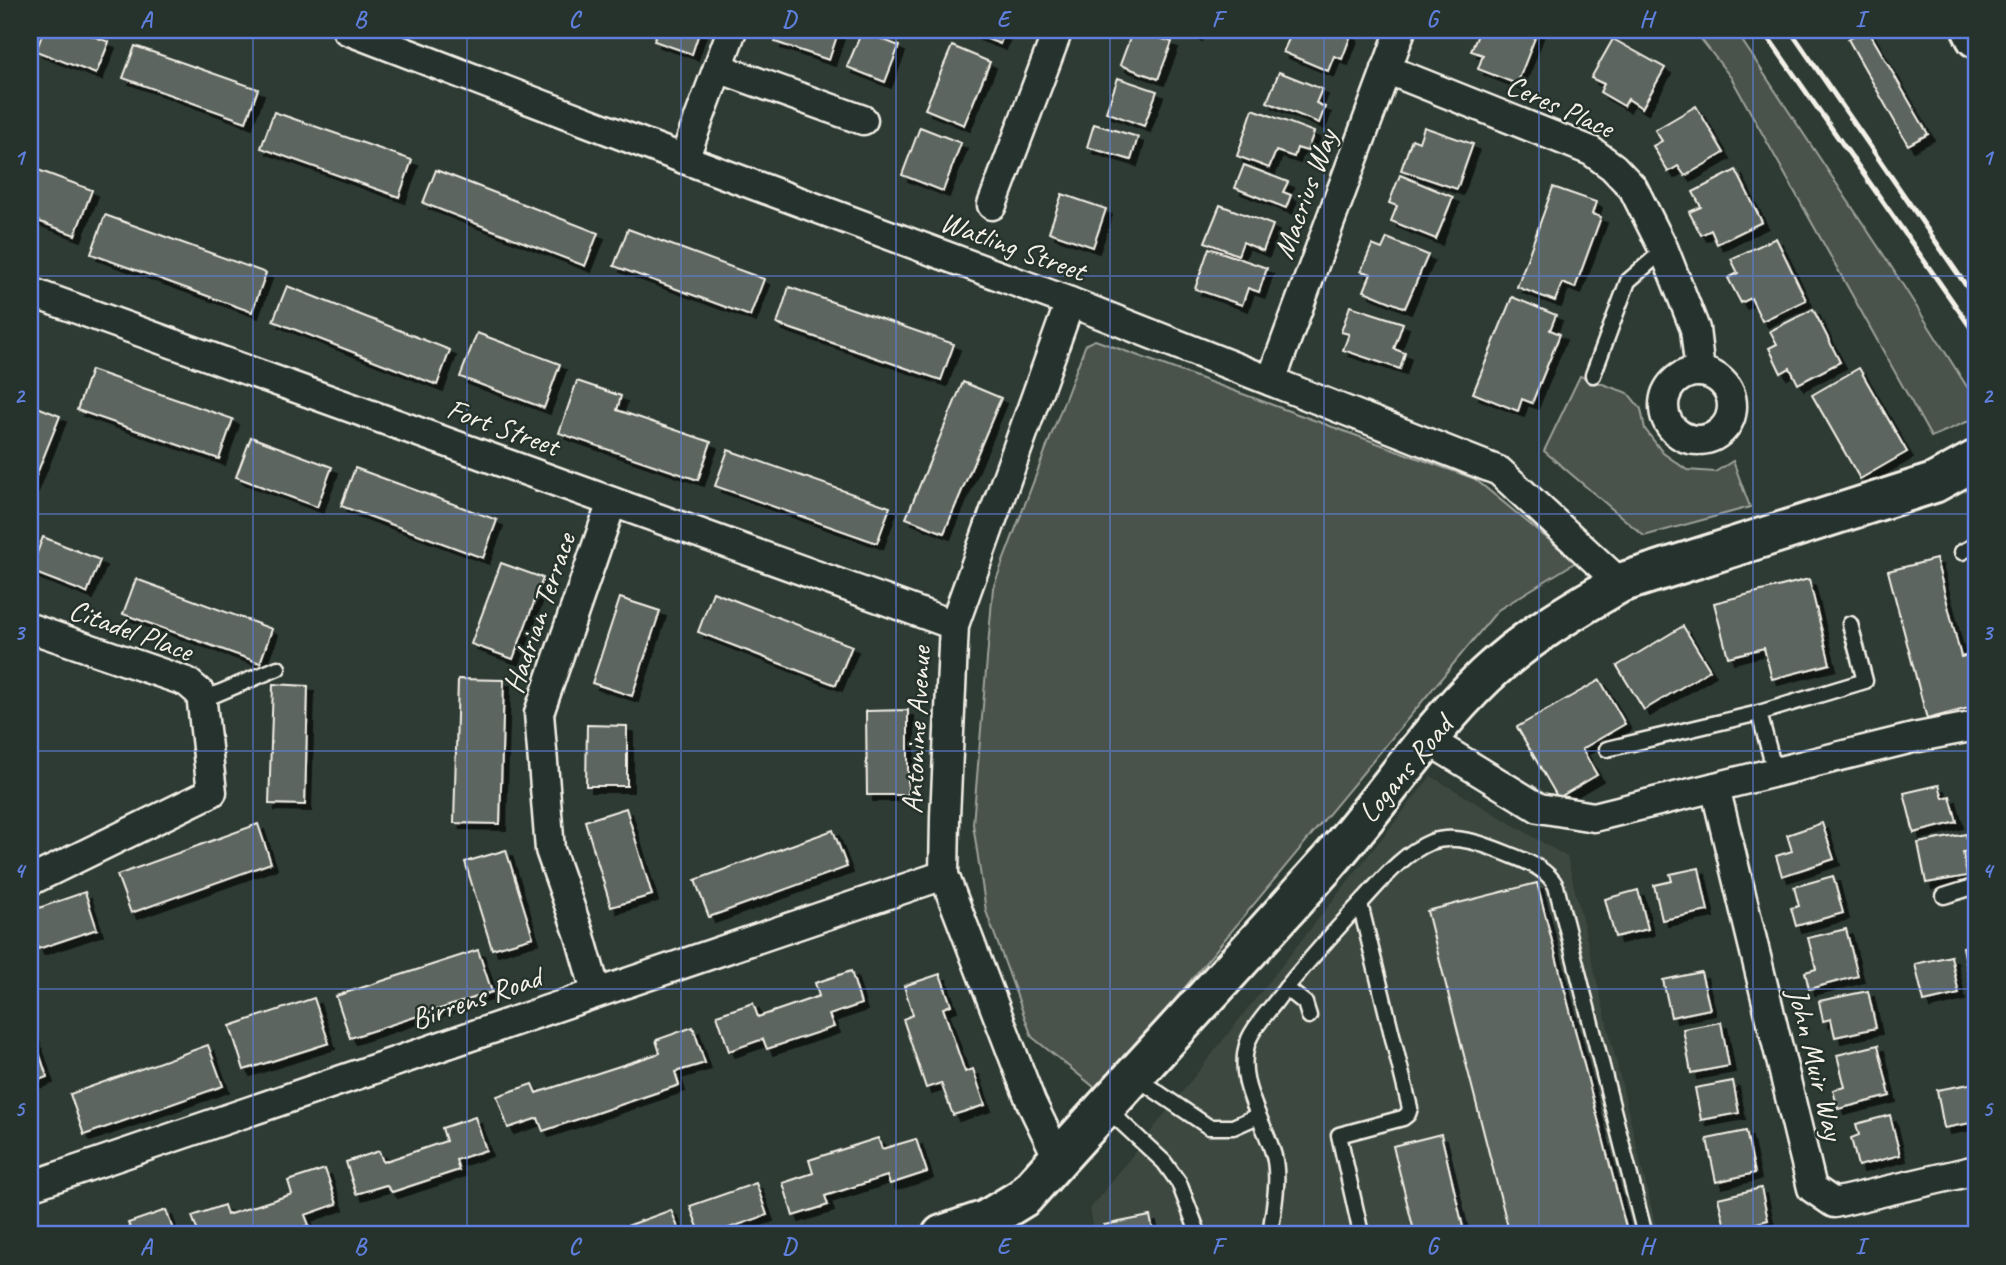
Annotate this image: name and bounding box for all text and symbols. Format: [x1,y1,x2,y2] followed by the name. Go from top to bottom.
[140,5,154,34] text: A
[354,5,368,34] text: B
[569,5,583,34] text: C
[782,5,798,34] text: D
[997,5,1013,34] text: E
[1212,5,1228,34] text: F
[1426,5,1441,34] text: G
[1639,5,1657,34] text: H
[1855,5,1870,34] text: I
[1500,65,1622,147] street label: Ceres Place
[1264,122,1347,264] street label: Macrius Way
[14,143,27,172] text: 1
[1982,143,1995,172] text: 1
[935,202,1094,291] street label: Watling Street
[14,381,27,410] text: 2
[1982,381,1995,410] text: 2
[442,389,567,466] street label: Fort Street
[494,526,585,698] street label: Hadrian Terrace
[64,590,200,671] street label: Citadel Place
[14,618,27,647] text: 3
[1982,618,1995,647] text: 3
[893,643,939,815] street label: Antonine Avenue
[1349,704,1464,830] street label: Logans Road
[14,856,27,885] text: 4
[1982,856,1995,885] text: 4
[406,957,550,1038] street label: Birrens Road
[1778,982,1854,1146] street label: John Muir Way
[14,1094,26,1123] text: 5
[1982,1094,1994,1123] text: 5
[140,1232,154,1261] text: A
[354,1232,368,1261] text: B
[569,1232,583,1261] text: C
[782,1232,798,1261] text: D
[997,1232,1013,1261] text: E
[1212,1232,1228,1261] text: F
[1426,1232,1441,1261] text: G
[1639,1232,1657,1261] text: H
[1855,1232,1870,1261] text: I

